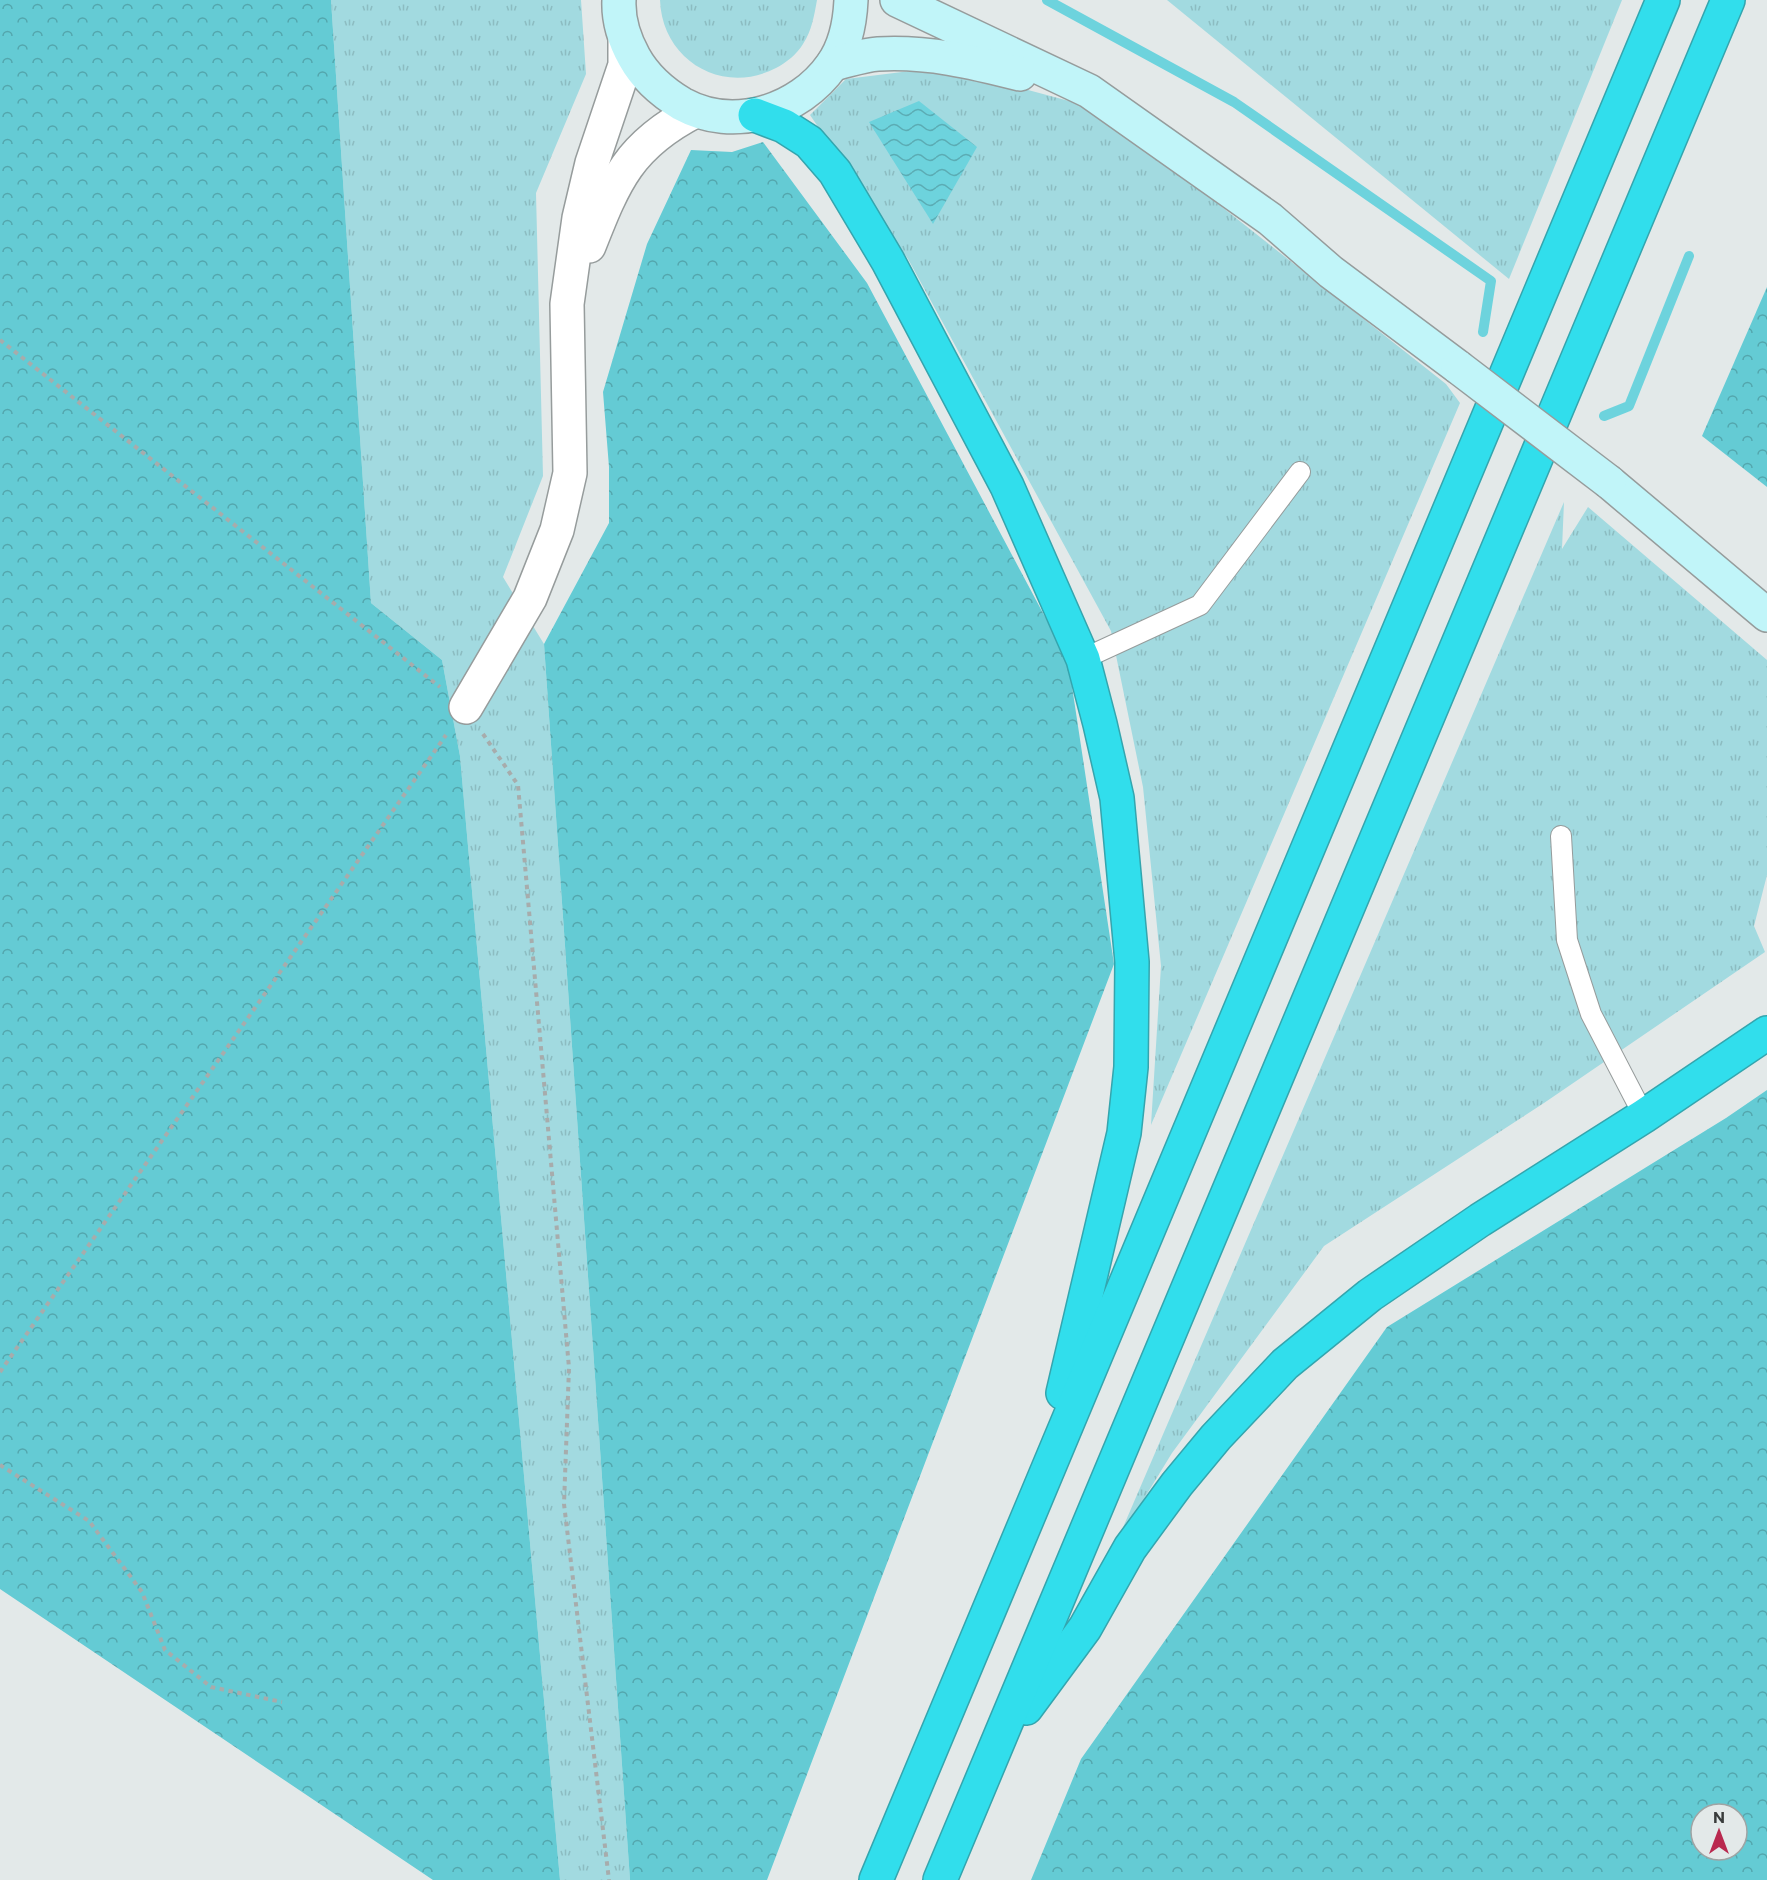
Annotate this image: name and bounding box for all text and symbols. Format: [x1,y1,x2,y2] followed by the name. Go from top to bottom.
[1689,1802,1749,1862] north arrow
[1713,1807,1725,1826] text: N

